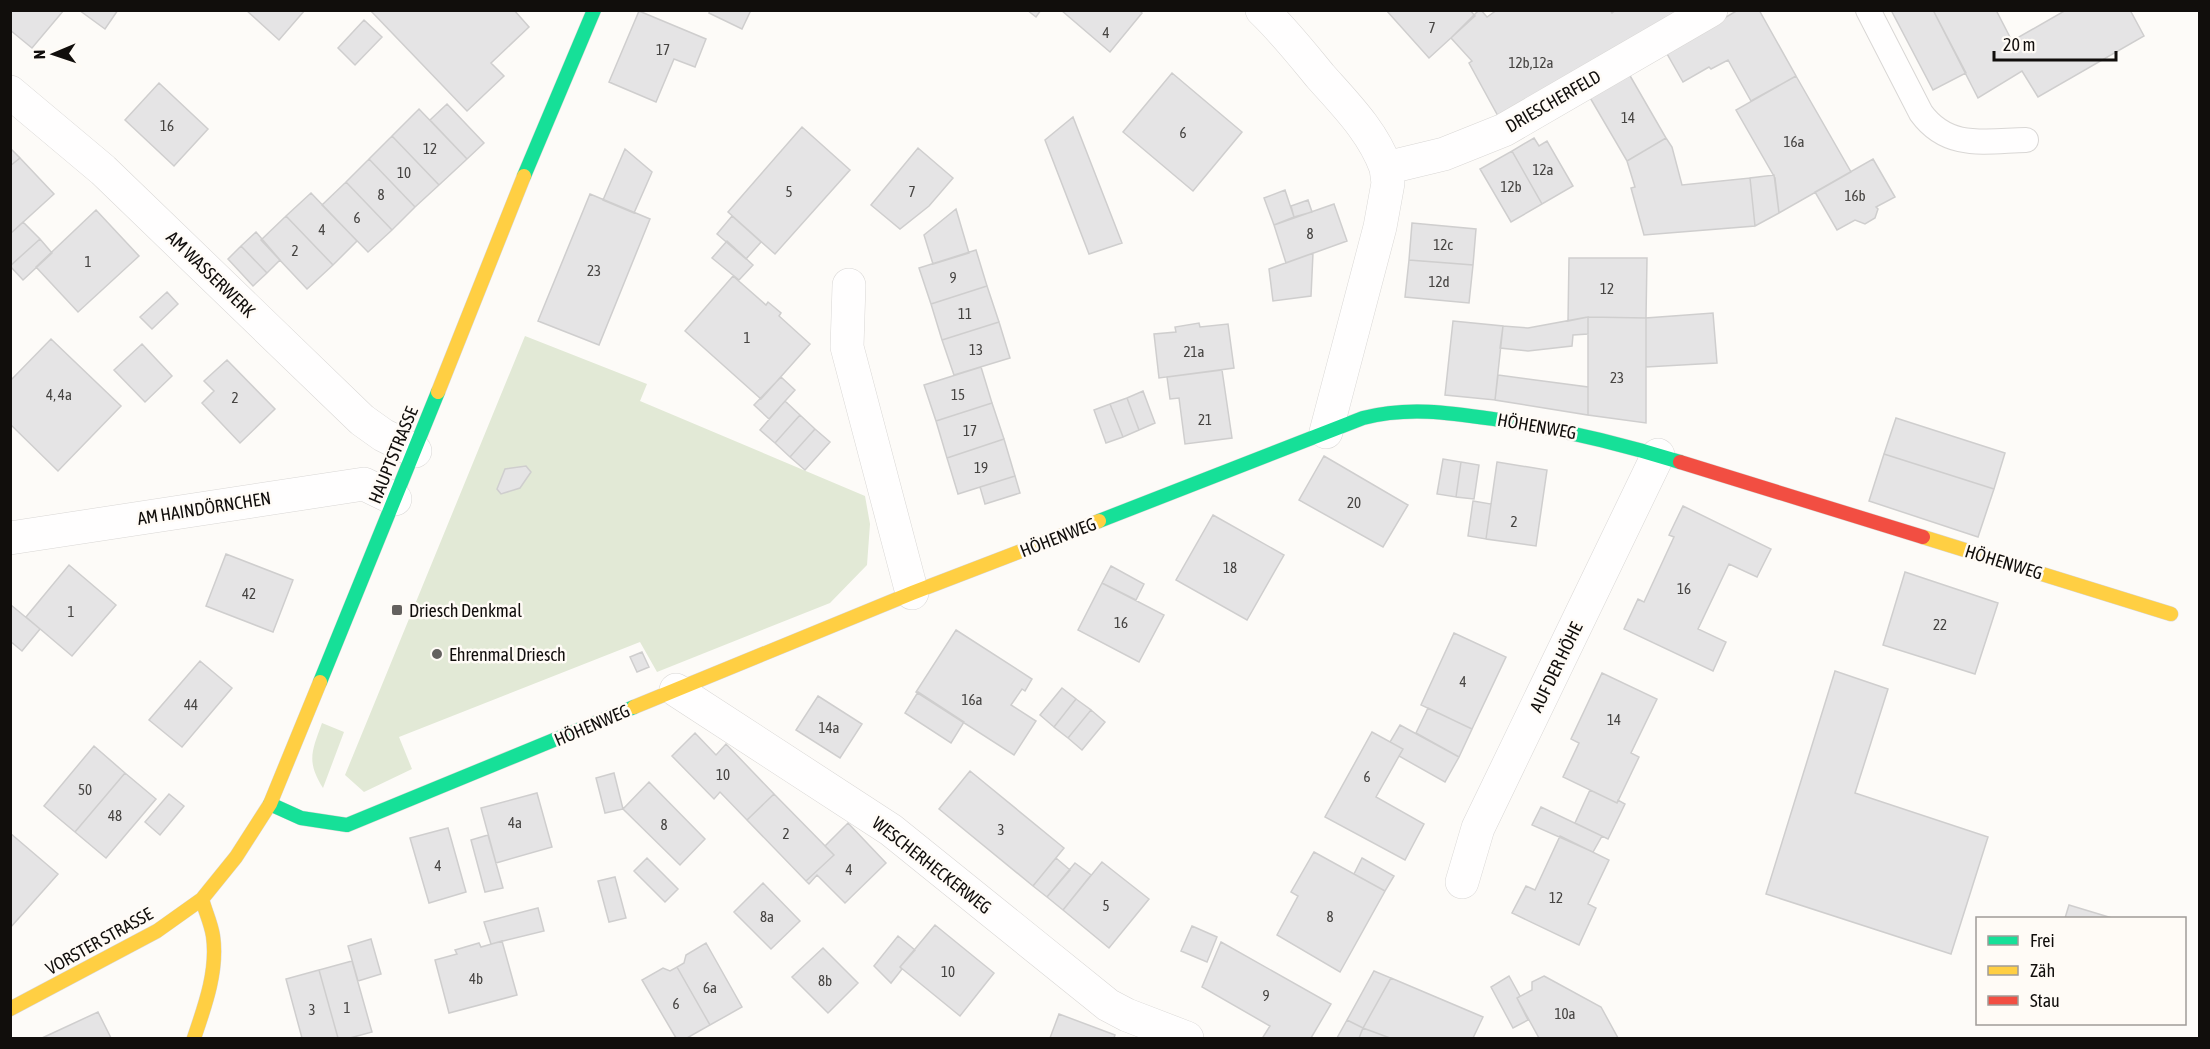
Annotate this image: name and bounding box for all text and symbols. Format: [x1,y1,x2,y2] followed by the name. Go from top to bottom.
[1428,19,1436,36] house number: 7
[24,24,84,84] north arrow
[1102,24,1110,41] house number: 4
[1994,24,2116,62] scale bar
[2003,34,2035,55] text: 20 m
[656,41,670,58] house number: 17
[30,49,48,60] text: N
[1509,54,1553,71] house number: 12b,12a
[1502,65,1604,137] street label: DRIESCHERFELD
[1621,109,1635,126] house number: 14
[160,117,174,134] house number: 16
[1179,124,1187,141] house number: 6
[1783,133,1805,150] house number: 16a
[423,140,437,157] house number: 12
[1532,161,1554,178] house number: 12a
[397,164,411,181] house number: 10
[1500,178,1522,195] house number: 12b
[785,183,793,200] house number: 5
[908,183,916,200] house number: 7
[377,186,385,203] house number: 8
[1844,187,1866,204] house number: 16b
[353,209,361,226] house number: 6
[318,221,326,238] house number: 4
[1306,225,1314,242] house number: 8
[162,226,260,322] street label: AM WASSERWERK
[1433,236,1453,253] house number: 12c
[291,242,299,259] house number: 2
[84,253,92,270] house number: 1
[587,262,601,279] house number: 23
[949,269,957,286] house number: 9
[1428,273,1450,290] house number: 12d
[1600,280,1614,297] house number: 12
[958,305,972,322] house number: 11
[743,329,751,346] house number: 1
[969,341,983,358] house number: 13
[1183,343,1205,360] house number: 21a
[1610,369,1624,386] house number: 23
[46,386,72,403] house number: 4, 4a
[951,386,965,403] house number: 15
[231,389,239,406] house number: 2
[364,403,422,507] street label: HAUPTSTRASSE
[1496,409,1578,443] street label: HÖHENWEG
[1198,411,1212,428] house number: 21
[963,422,977,439] house number: 17
[974,459,988,476] house number: 19
[136,487,272,529] street label: AM HAINDÖRNCHEN
[1347,494,1361,511] house number: 20
[1017,513,1099,561] street label: HÖHENWEG
[1510,513,1518,530] house number: 2
[1963,540,2045,584] street label: HÖHENWEG
[1223,559,1237,576] house number: 18
[1677,580,1691,597] house number: 16
[242,585,256,602] house number: 42
[409,600,522,621] place label: Driesch Denkmal
[67,603,75,620] house number: 1
[390,603,404,617] marker: Driesch Denkmal
[1114,614,1128,631] house number: 16
[1933,616,1947,633] house number: 22
[1525,618,1587,715] street label: AUF DER HÖHE
[449,644,566,665] place label: Ehrenmal Driesch
[430,647,444,661] marker: Ehrenmal Driesch
[1459,673,1467,690] house number: 4
[961,691,983,708] house number: 16a
[184,696,198,713] house number: 44
[551,700,633,750] street label: HÖHENWEG
[1607,711,1621,728] house number: 14
[818,719,840,736] house number: 14a
[716,766,730,783] house number: 10
[1363,768,1371,785] house number: 6
[78,781,92,798] house number: 50
[108,807,122,824] house number: 48
[868,812,996,918] street label: WESCHERHECKERWEG
[508,814,522,831] house number: 4a
[660,816,668,833] house number: 8
[997,821,1005,838] house number: 3
[782,825,790,842] house number: 2
[434,857,442,874] house number: 4
[845,861,853,878] house number: 4
[1549,889,1563,906] house number: 12
[1102,897,1110,914] house number: 5
[42,903,156,979] street label: VORSTER STRASSE
[760,908,774,925] house number: 8a
[1326,908,1334,925] house number: 8
[1976,917,2186,1025] legend
[2030,930,2055,951] text: Frei
[2030,960,2055,981] text: Zäh
[941,963,955,980] house number: 10
[469,970,483,987] house number: 4b
[818,972,832,989] house number: 8b
[703,979,717,996] house number: 6a
[1262,987,1270,1004] house number: 9
[2030,990,2060,1011] text: Stau
[672,995,680,1012] house number: 6
[343,999,351,1016] house number: 1
[308,1001,316,1018] house number: 3
[1554,1005,1576,1022] house number: 10a

